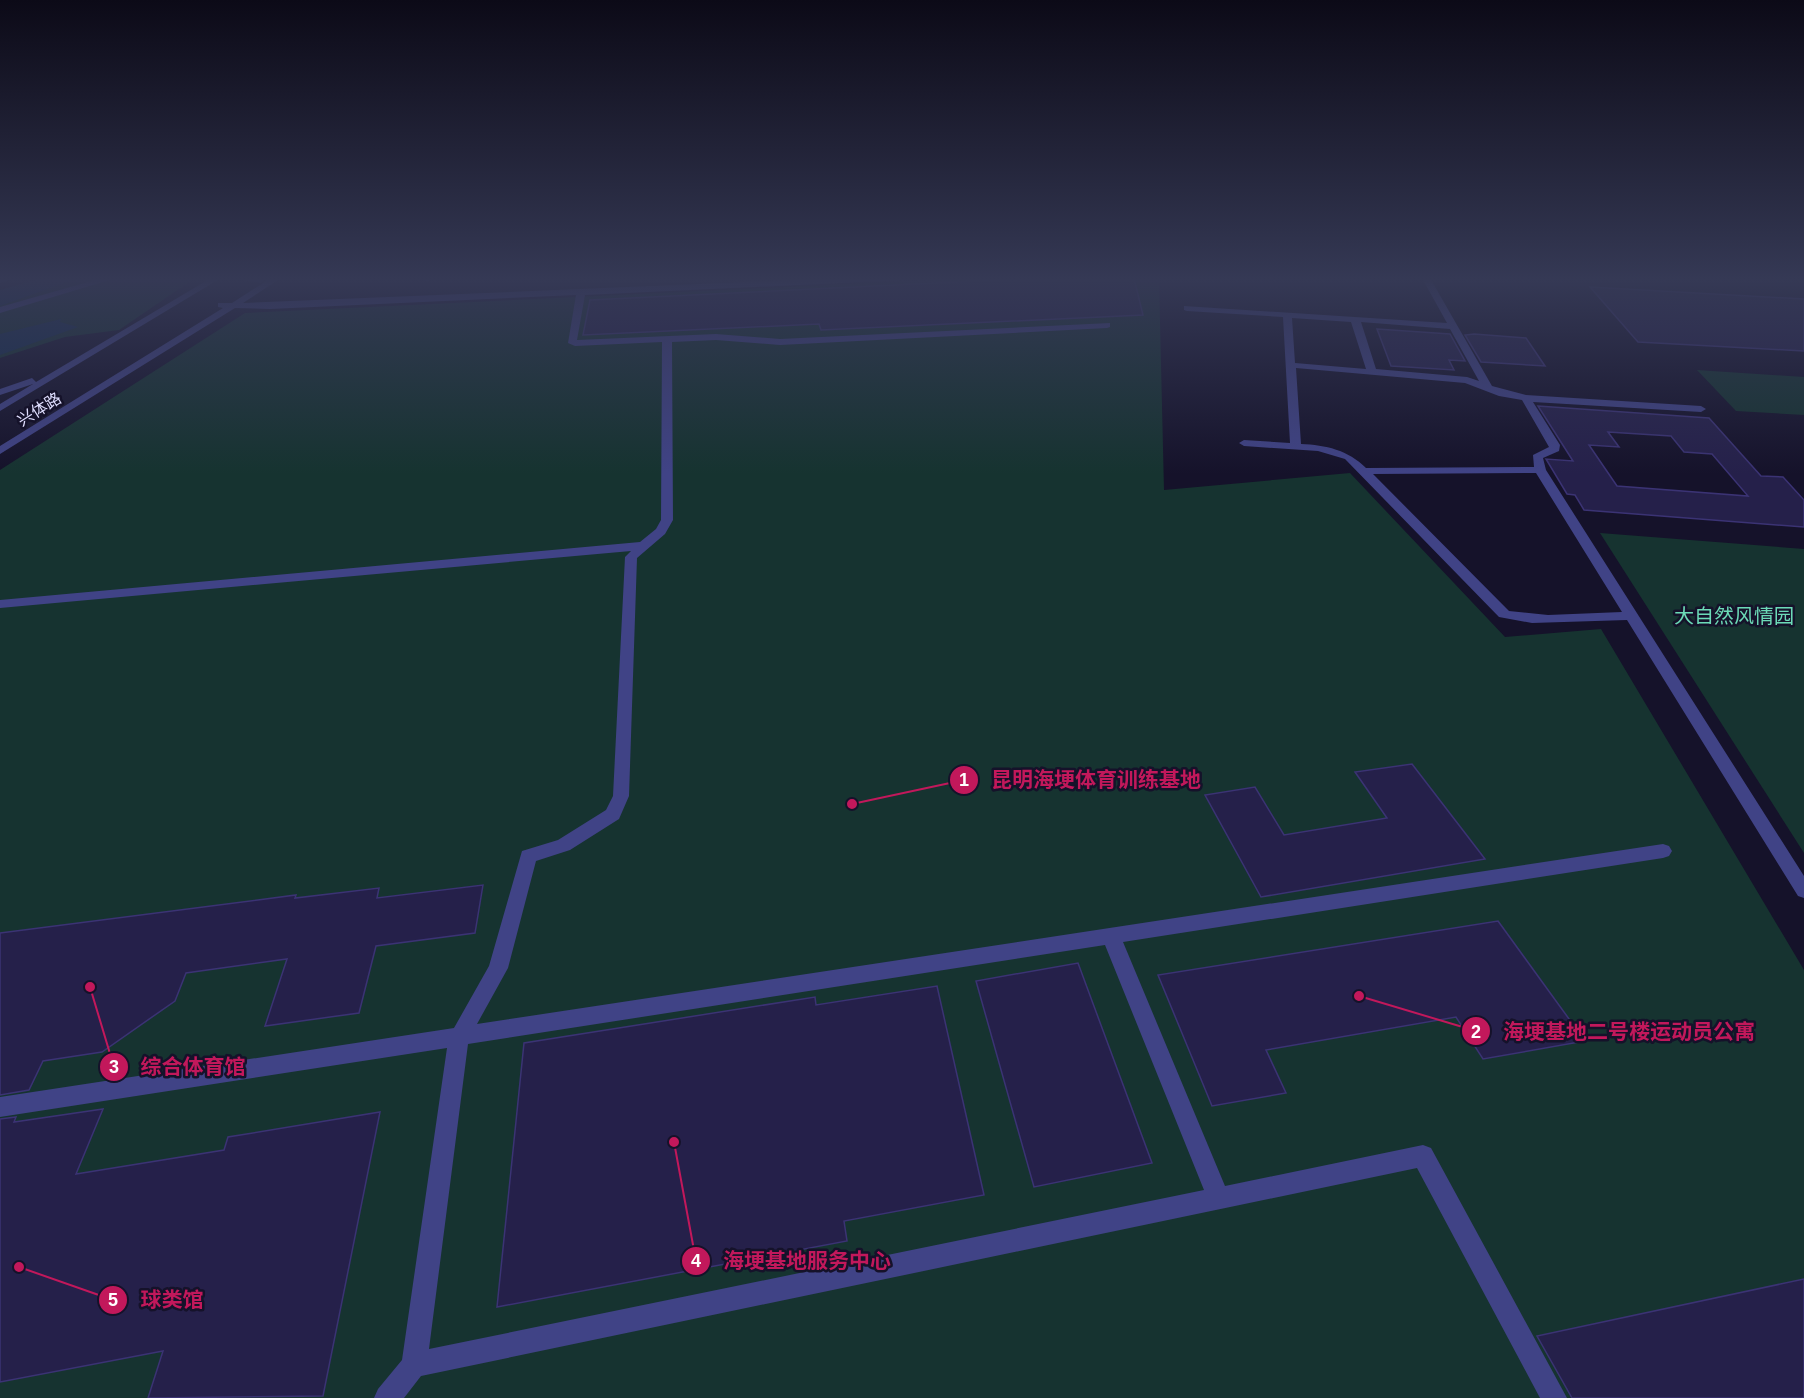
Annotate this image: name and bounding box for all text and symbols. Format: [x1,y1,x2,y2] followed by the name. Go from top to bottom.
[14,389,64,429] street label: 兴体路
[1674,605,1794,627] park label: 大自然风情园
[949,760,1213,799] callout: 昆明海埂体育训练基地
[991,768,1201,791] text: 昆明海埂体育训练基地
[959,770,969,790] text: 1
[1461,1012,1767,1051] callout: 海埂基地二号楼运动员公寓
[1503,1020,1755,1043] text: 海埂基地二号楼运动员公寓
[1471,1022,1481,1042] text: 2
[99,1047,258,1086] callout: 综合体育馆
[141,1055,246,1078] text: 综合体育馆
[109,1057,119,1077] text: 3
[681,1241,903,1280] callout: 海埂基地服务中心
[723,1249,891,1272] text: 海埂基地服务中心
[691,1251,701,1271] text: 4
[98,1280,215,1319] callout: 球类馆
[141,1288,204,1311] text: 球类馆
[108,1290,118,1310] text: 5

